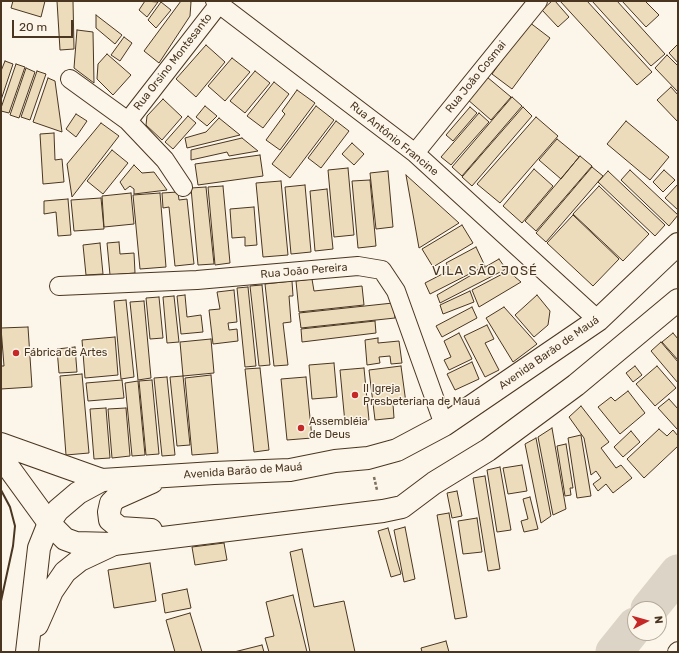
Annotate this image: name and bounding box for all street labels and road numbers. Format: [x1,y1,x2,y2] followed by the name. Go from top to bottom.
[131,11,215,113] street label: Rua Orsino Montesanto
[443,38,509,116] street label: Rua João Cosmai
[347,99,441,179] street label: Rua Antônio Francine
[260,261,348,281] street label: Rua João Pereira
[496,313,602,393] street label: Avenida Barão de Mauá
[183,460,303,482] street label: Avenida Barão de Mauá

